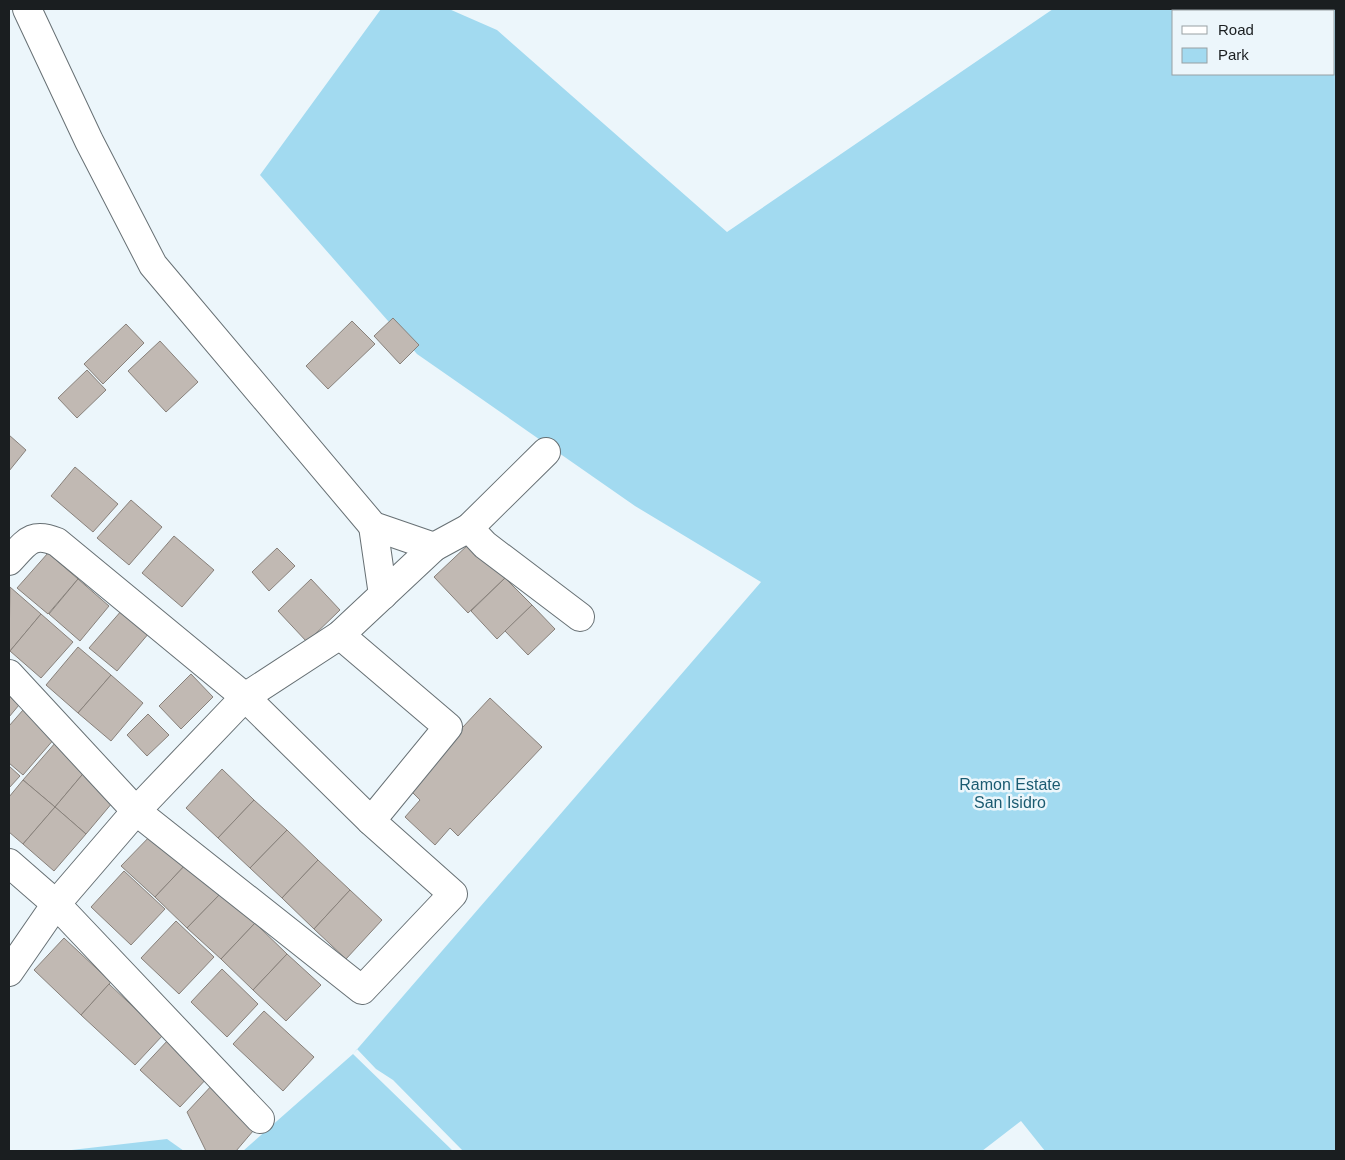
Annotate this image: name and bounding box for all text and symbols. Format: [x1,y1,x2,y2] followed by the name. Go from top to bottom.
[1172,10,1335,75] legend
[1218,21,1254,38] text: Road
[1218,46,1249,63] text: Park
[959,776,1061,811] park label: Ramon Estate San Isidro

